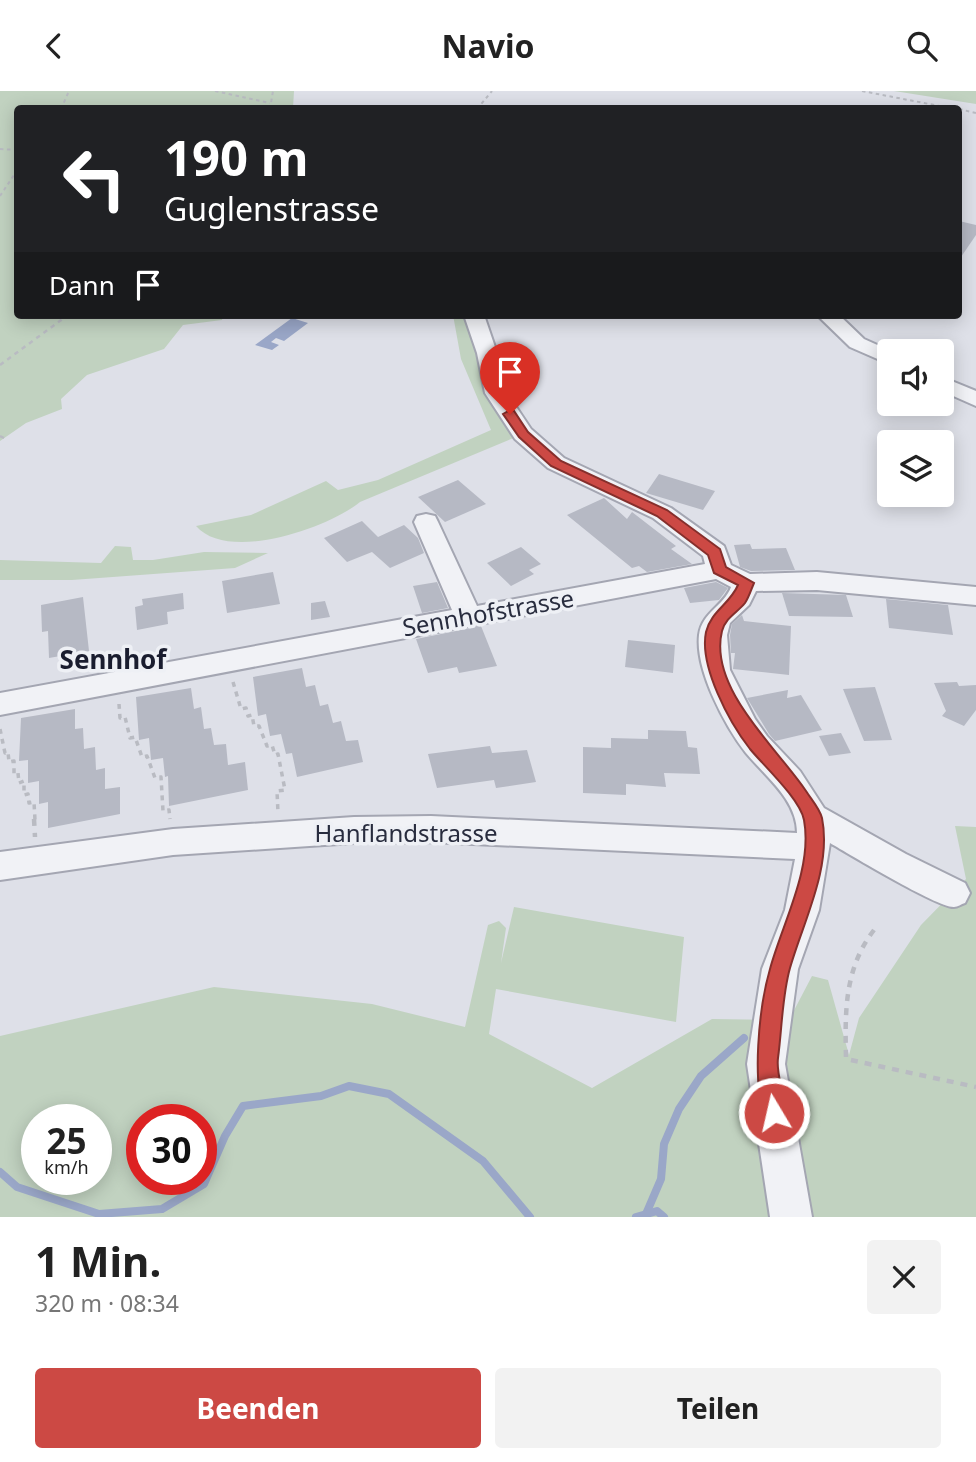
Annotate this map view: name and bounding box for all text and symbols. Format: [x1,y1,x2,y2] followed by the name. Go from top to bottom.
[441,24,535,67] text: Navio
[35,27,73,65] icon: back
[903,27,941,65] icon: search
[164,124,309,190] text: 190 m
[49,133,140,224] icon: left
[164,187,379,230] text: Guglenstrasse
[129,266,167,304] icon: arrive
[49,267,115,303] text: Dann
[877,339,954,507] map controls
[877,339,954,416] button: sound
[480,342,540,414] pin
[491,353,529,391] icon: arrive
[877,430,954,507] button: layers
[400,581,576,643] street label: Sennhofstrasse
[60,641,168,677] district label: Sennhof
[314,816,498,849] street label: Hanflandstrasse
[737,1076,811,1150] position arrow
[126,1104,217,1195] speed limit sign: 30
[46,1117,87,1164] text: 25
[44,1155,89,1179] text: km/h
[35,1232,161,1289] text: 1 Min.
[867,1240,941,1314] button: close
[35,1287,179,1319] text: 320 m · 08:34
[35,1368,481,1448] button: Beenden
[495,1368,941,1448] button: Teilen

